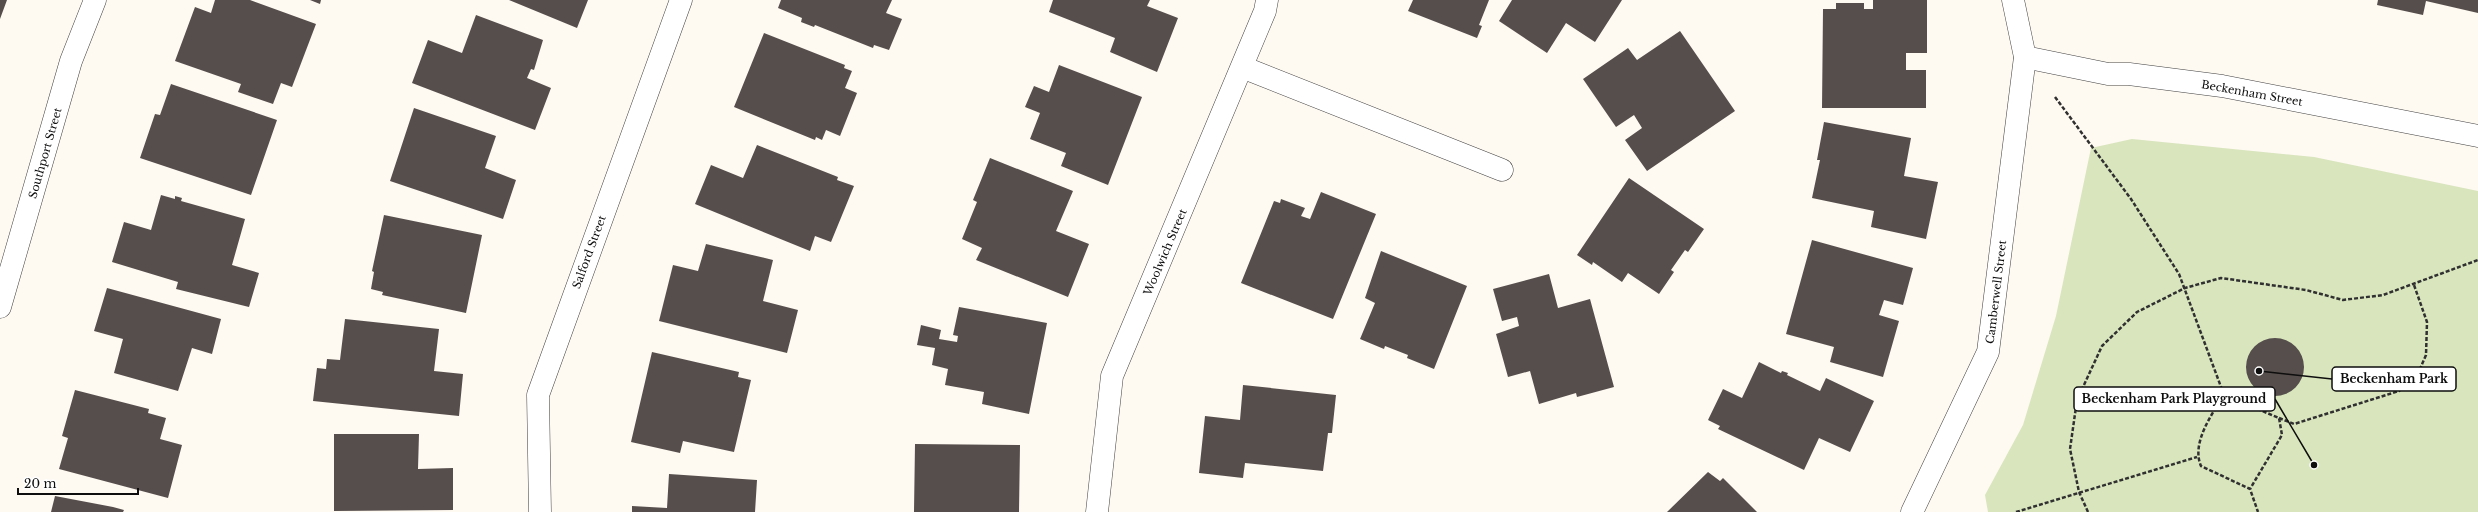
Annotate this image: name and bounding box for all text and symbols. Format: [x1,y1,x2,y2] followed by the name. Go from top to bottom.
[2200,77,2305,109] street label: Beckenham Street
[25,105,65,200] street label: Southport Street
[1140,206,1190,298] street label: Woolwich Street
[569,213,609,291] street label: Salford Street
[1983,239,2009,345] street label: Camberwell Street
[2332,367,2456,391] callout: Beckenham Park
[2340,371,2449,386] text: Beckenham Park
[2074,387,2275,411] callout: Beckenham Park Playground
[2082,391,2267,406] text: Beckenham Park Playground
[18,470,138,496] scale bar
[24,476,56,491] text: 20 m

